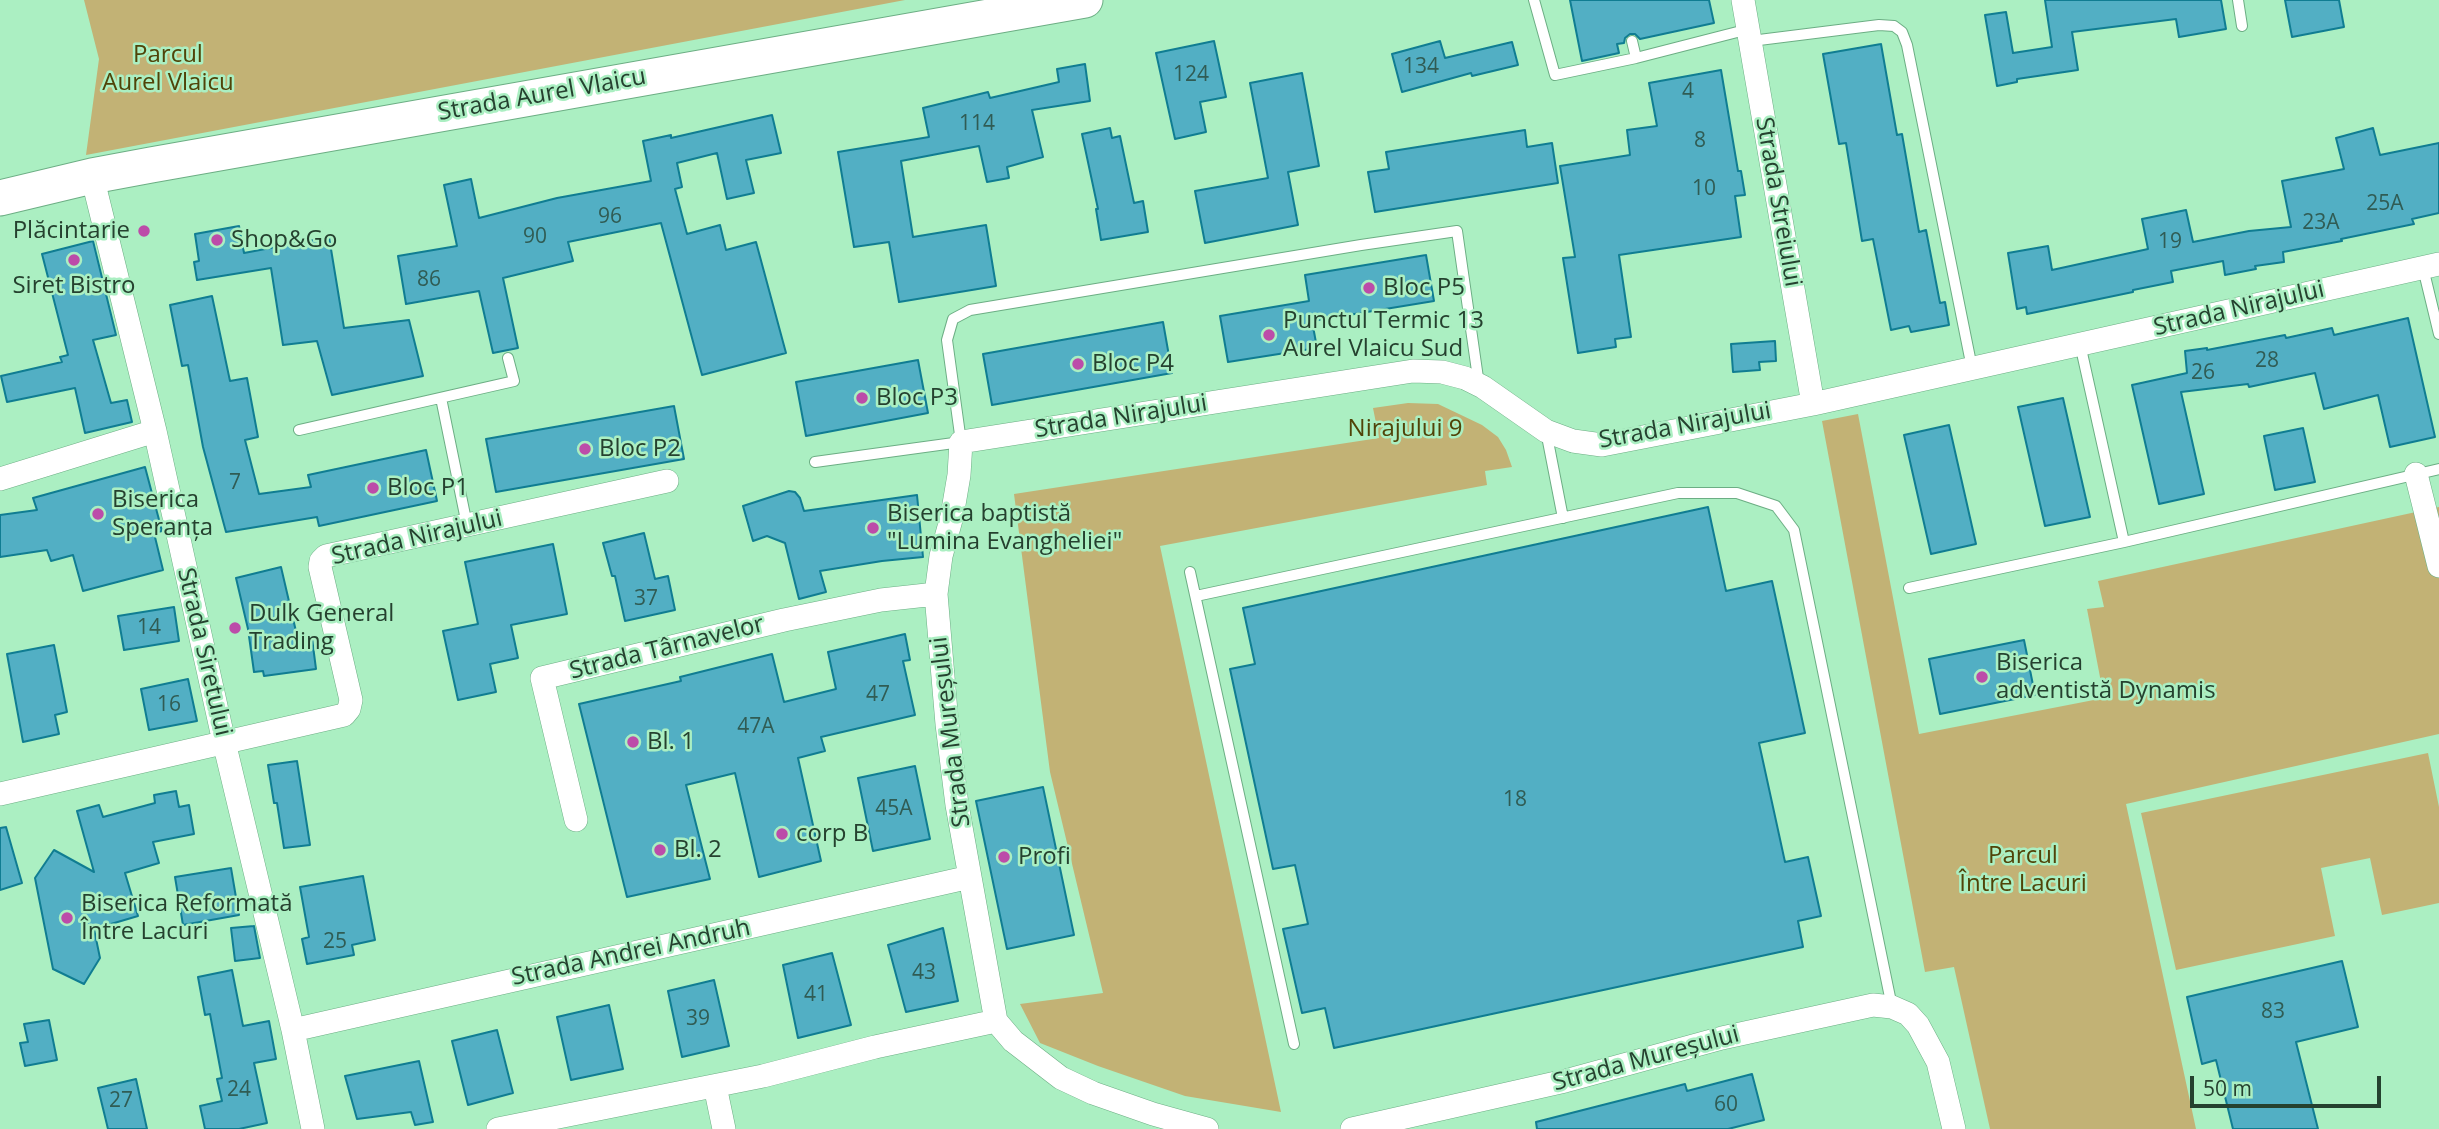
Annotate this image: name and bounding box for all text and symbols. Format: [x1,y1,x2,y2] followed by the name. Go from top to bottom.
[102,41,234,97] park label: Parcul Aurel Vlaicu
[1403,54,1439,80] house number: 134
[1173,62,1209,88] house number: 124
[436,63,648,127] street label: Strada Aurel Vlaicu
[1682,79,1694,105] house number: 4
[959,111,995,137] house number: 114
[1749,115,1807,289] street label: Strada Streiului
[1694,128,1706,154] house number: 8
[1692,176,1716,202] house number: 10
[2366,191,2404,217] house number: 25A
[598,204,622,230] house number: 96
[2302,210,2340,236] house number: 23A
[13,217,130,245] place label: Plăcintarie
[136,223,152,239] marker: Plăcintarie
[523,224,547,250] house number: 90
[231,226,337,254] place label: Shop&Go
[2158,229,2182,255] house number: 19
[209,232,225,248] marker: Shop&Go
[66,252,82,268] marker: Siret Bistro
[417,267,441,293] house number: 86
[12,272,136,300] place label: Siret Bistro
[1383,274,1465,302] place label: Bloc P5
[2151,275,2327,343] street label: Strada Nirajului
[1361,280,1377,296] marker: Bloc P5
[1283,307,1484,363] place label: Punctul Termic 13 Aurel Vlaicu Sud
[1261,327,1277,343] marker: Punctul Termic 13 Aurel Vlaicu Sud
[2255,348,2279,374] house number: 28
[1092,350,1174,378] place label: Bloc P4
[1070,356,1086,372] marker: Bloc P4
[2191,360,2215,386] house number: 26
[876,384,958,412] place label: Bloc P3
[1033,389,1209,445] street label: Strada Nirajului
[854,390,870,406] marker: Bloc P3
[1597,397,1773,455] street label: Strada Nirajului
[1348,415,1462,443] park label: Nirajului 9
[599,435,681,463] place label: Bloc P2
[577,441,593,457] marker: Bloc P2
[229,470,241,496] house number: 7
[387,474,469,502] place label: Bloc P1
[365,480,381,496] marker: Bloc P1
[112,486,213,542] place label: Biserica Speranța
[887,500,1122,556] place label: Biserica baptistă "Lumina Evangheliei"
[329,504,505,572] street label: Strada Nirajului
[90,506,106,522] marker: Biserica Speranța
[865,520,881,536] marker: Biserica baptistă "Lumina Evangheliei"
[171,565,237,739] street label: Strada Siretului
[634,586,658,612] house number: 37
[249,600,394,656] place label: Dulk General Trading
[567,610,767,686] street label: Strada Târnavelor
[137,615,161,641] house number: 14
[227,620,243,636] marker: Dulk General Trading
[925,635,977,829] street label: Strada Mureșului
[1996,649,2216,705] place label: Biserica adventistă Dynamis
[1974,669,1990,685] marker: Biserica adventistă Dynamis
[866,682,890,708] house number: 47
[157,692,181,718] house number: 16
[737,714,775,740] house number: 47A
[647,728,695,756] place label: Bl. 1
[625,734,641,750] marker: Bl. 1
[1503,787,1527,813] house number: 18
[875,796,913,822] house number: 45A
[796,820,868,848] place label: corp B
[774,826,790,842] marker: corp B
[674,836,722,864] place label: Bl. 2
[652,842,668,858] marker: Bl. 2
[1959,842,2087,898] park label: Parcul Între Lacuri
[1018,843,1071,871] place label: Profi
[996,849,1012,865] marker: Profi
[81,890,292,946] place label: Biserica Reformată Între Lacuri
[59,910,75,926] marker: Biserica Reformată Între Lacuri
[509,914,753,992] street label: Strada Andrei Andruh
[323,929,347,955] house number: 25
[912,960,936,986] house number: 43
[804,982,828,1008] house number: 41
[2261,999,2285,1025] house number: 83
[686,1006,710,1032] house number: 39
[1550,1020,1742,1098] street label: Strada Mureșului
[2194,1062,2385,1106] scale bar
[2203,1074,2252,1102] text: 50 m
[227,1077,251,1103] house number: 24
[109,1088,133,1114] house number: 27
[1714,1092,1738,1118] house number: 60

